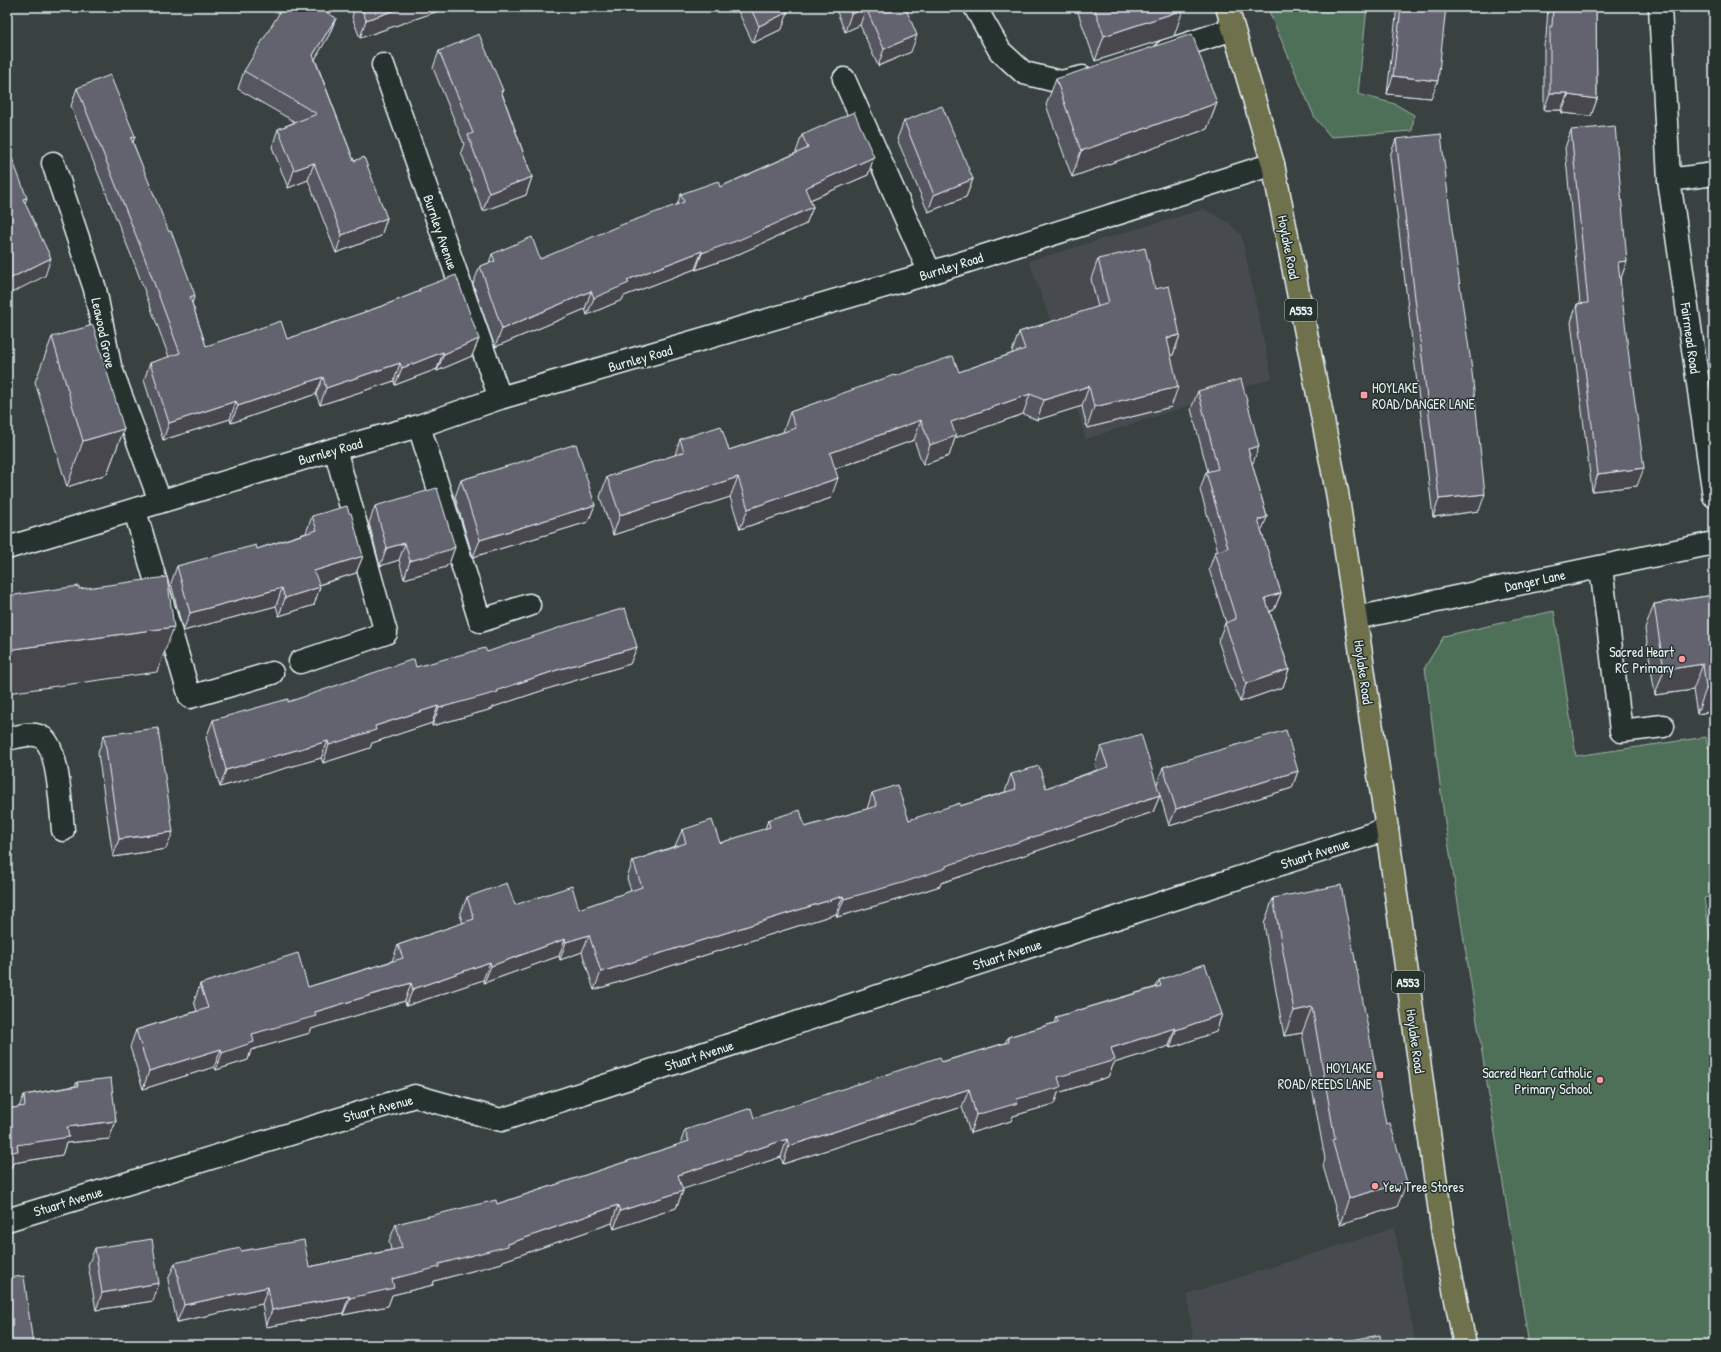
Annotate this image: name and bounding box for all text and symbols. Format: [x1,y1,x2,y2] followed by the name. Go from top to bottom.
[418,192,463,273] street label: Burnley Avenue
[1273,213,1305,281] street label: Hoylake Road
[917,247,986,286] street label: Burnley Road
[87,296,121,370] street label: Leawood Grove
[1285,299,1317,321] road number: A553
[1676,300,1705,375] street label: Fairmead Road
[606,340,675,377] street label: Burnley Road
[1372,378,1475,413] place label: HOYLAKE ROAD/DANGER LANE
[1359,390,1369,400] marker: HOYLAKE ROAD/DANGER LANE
[296,433,365,470] street label: Burnley Road
[1503,564,1568,597] street label: Danger Lane
[1349,639,1378,706] street label: Hoylake Road
[1609,642,1674,678] place label: Sacred Heart RC Primary
[1677,654,1687,664] marker: Sacred Heart RC Primary
[1278,833,1352,873] street label: Stuart Avenue
[970,934,1044,974] street label: Stuart Avenue
[1392,971,1424,993] road number: A553
[1401,1008,1430,1075] street label: Hoylake Road
[662,1035,736,1075] street label: Stuart Avenue
[1278,1058,1372,1093] place label: HOYLAKE ROAD/REEDS LANE
[1482,1063,1593,1099] place label: Sacred Heart Catholic Primary School
[1375,1070,1385,1080] marker: HOYLAKE ROAD/REEDS LANE
[1595,1075,1605,1085] marker: Sacred Heart Catholic Primary School
[341,1089,415,1126] street label: Stuart Avenue
[1383,1177,1464,1196] place label: Yew Tree Stores
[31,1181,105,1221] street label: Stuart Avenue
[1370,1181,1380,1191] marker: Yew Tree Stores

